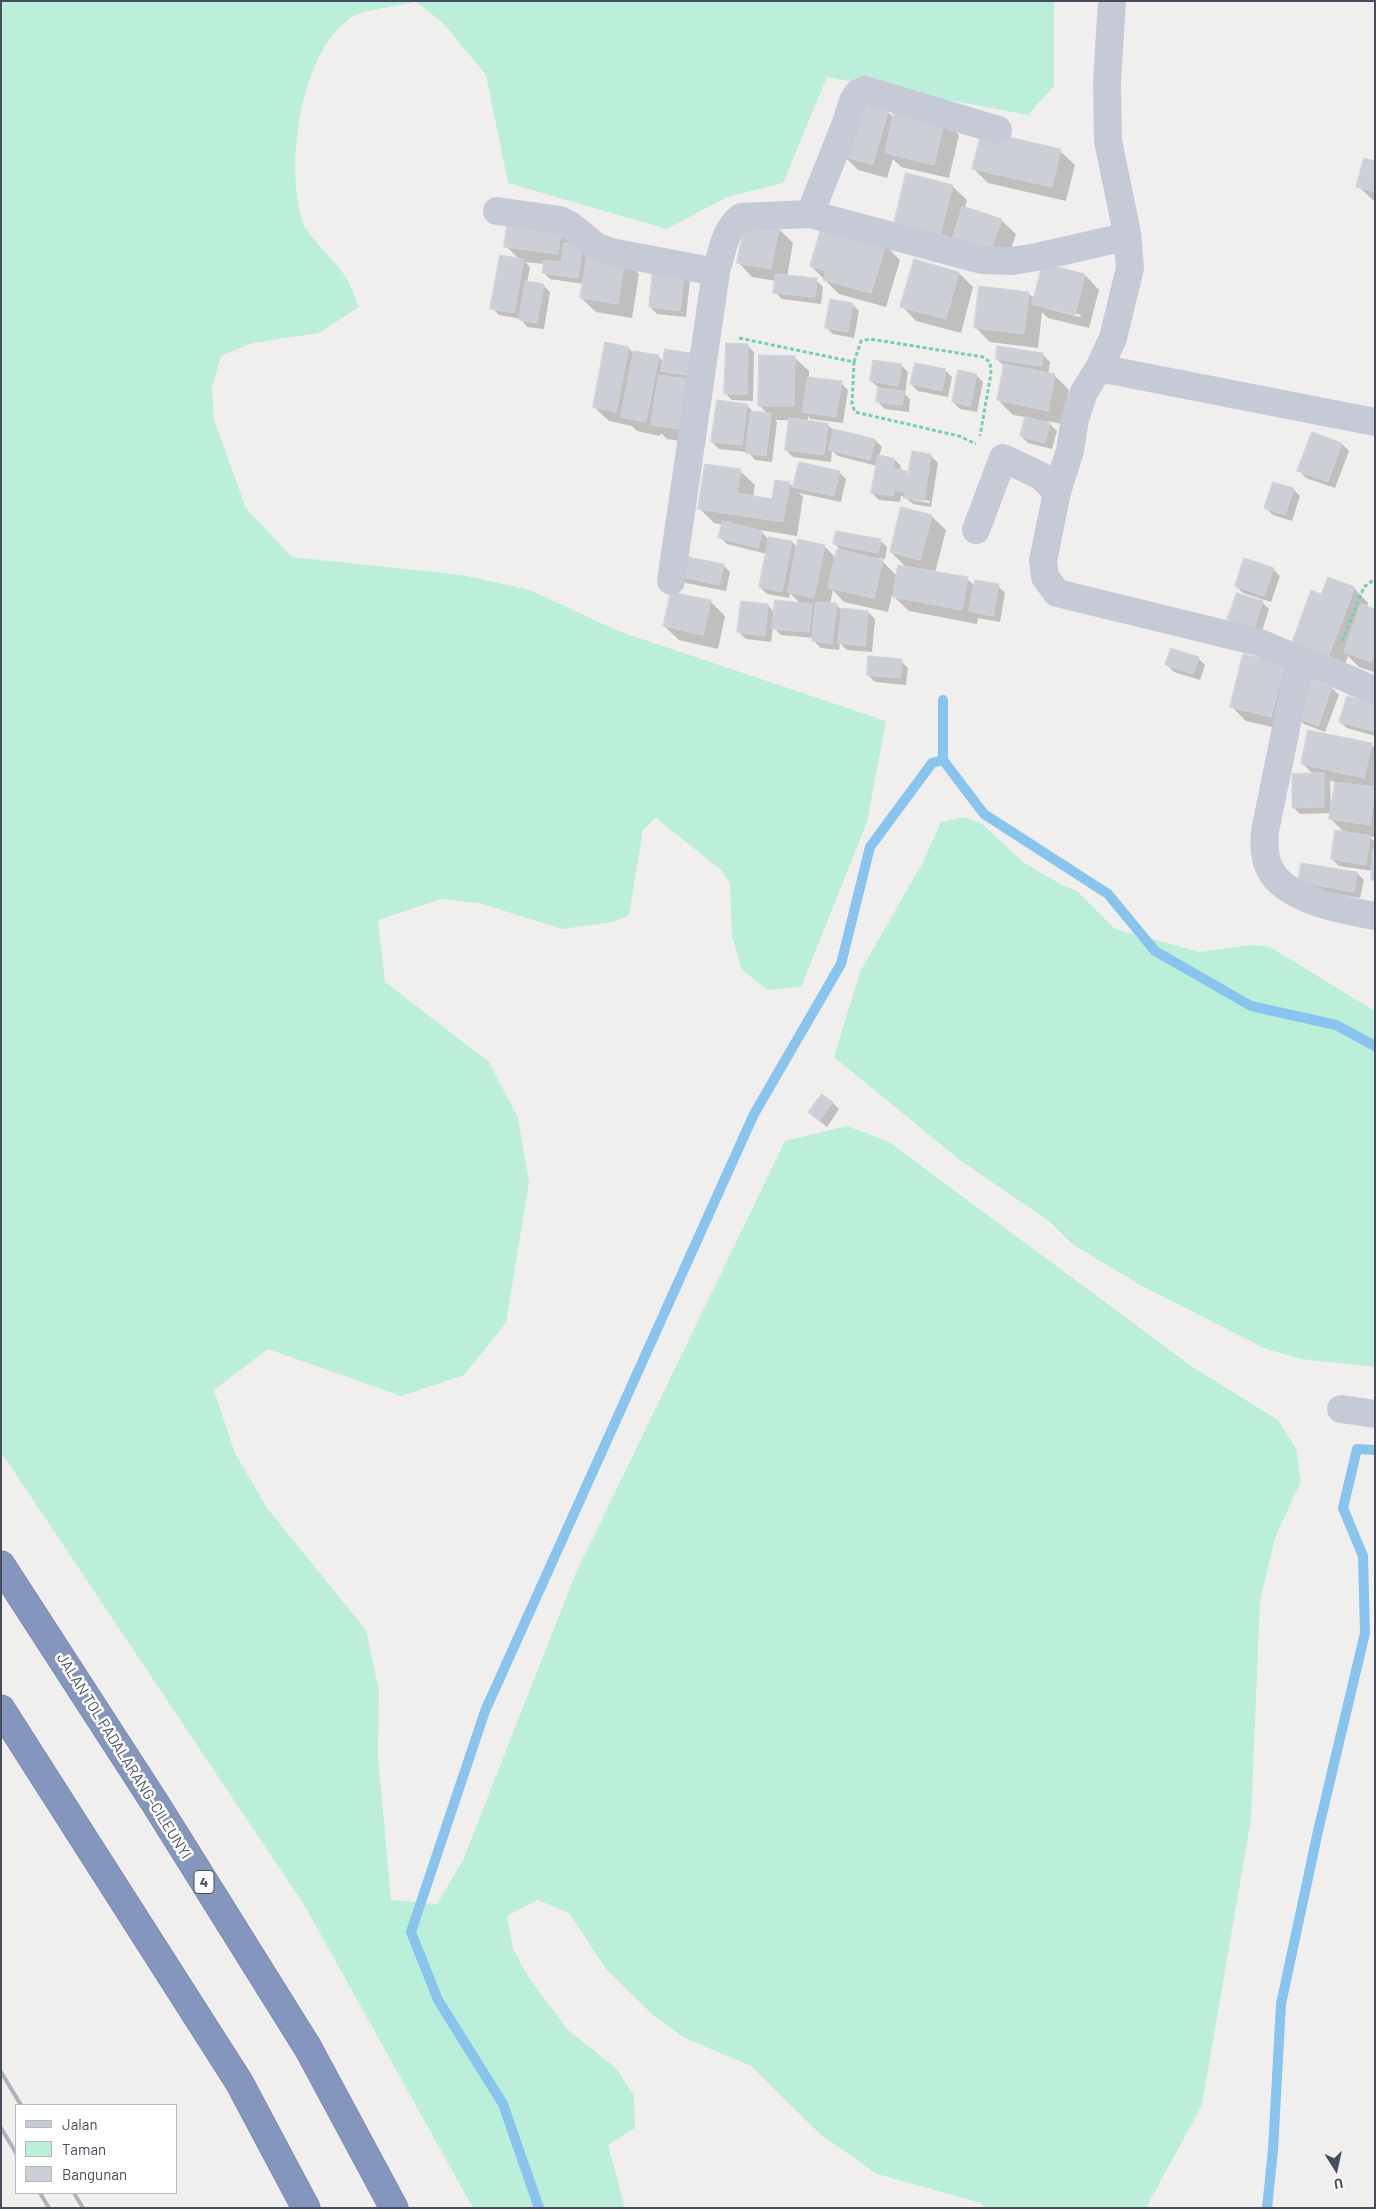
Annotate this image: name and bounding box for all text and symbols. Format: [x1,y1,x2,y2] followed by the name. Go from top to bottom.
[53,1650,195,1862] street label: JALAN TOL PADALARANG–CILEUNYI
[194,1870,214,1894] road number: 4
[15,2104,178,2194] legend
[62,2115,98,2133] text: Jalan
[62,2140,106,2158] text: Taman
[1311,2144,1361,2194] north arrow
[62,2165,127,2183] text: Bangunan
[1333,2175,1345,2193] text: U

